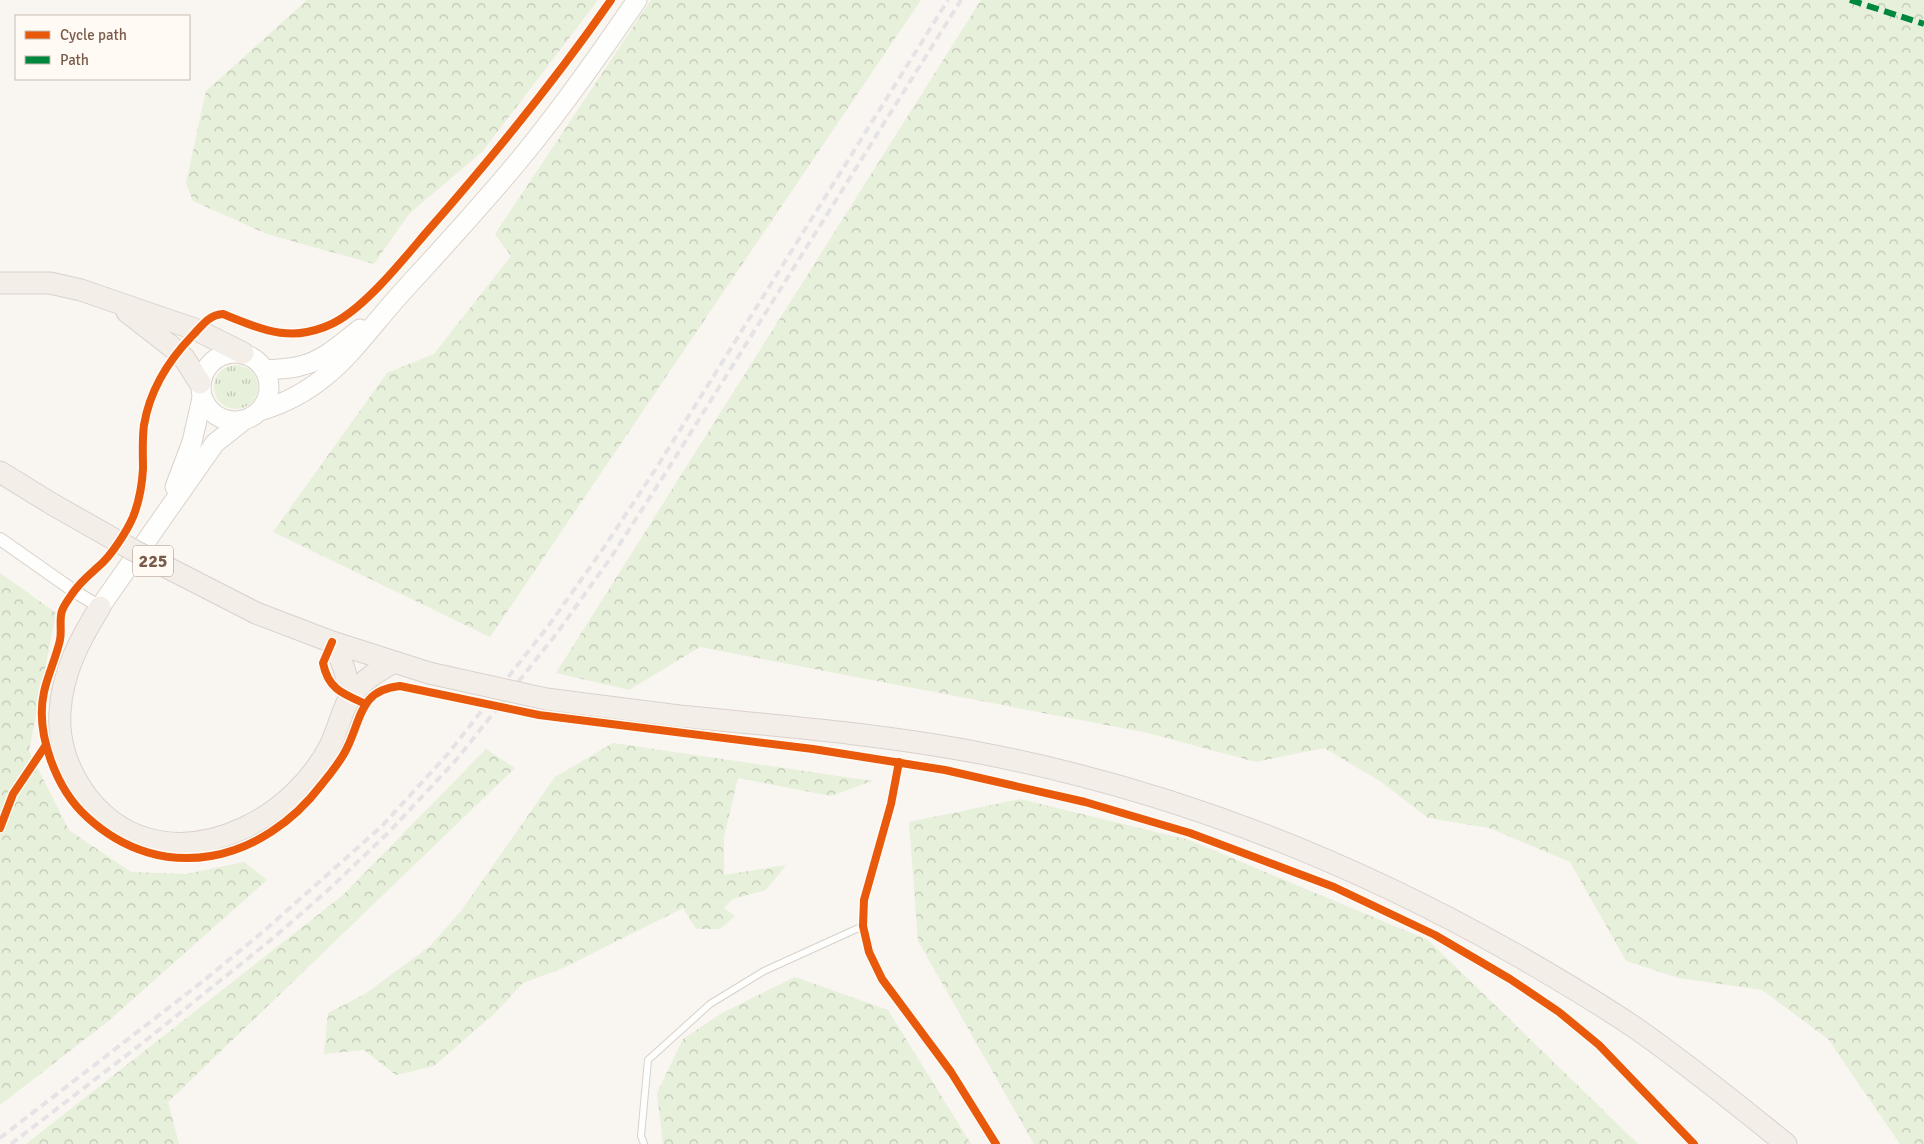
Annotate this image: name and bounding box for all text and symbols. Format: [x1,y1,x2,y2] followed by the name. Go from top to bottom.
[15,15,190,80] legend
[60,26,127,44] text: Cycle path
[60,51,89,69] text: Path
[133,546,173,576] road number: 225

